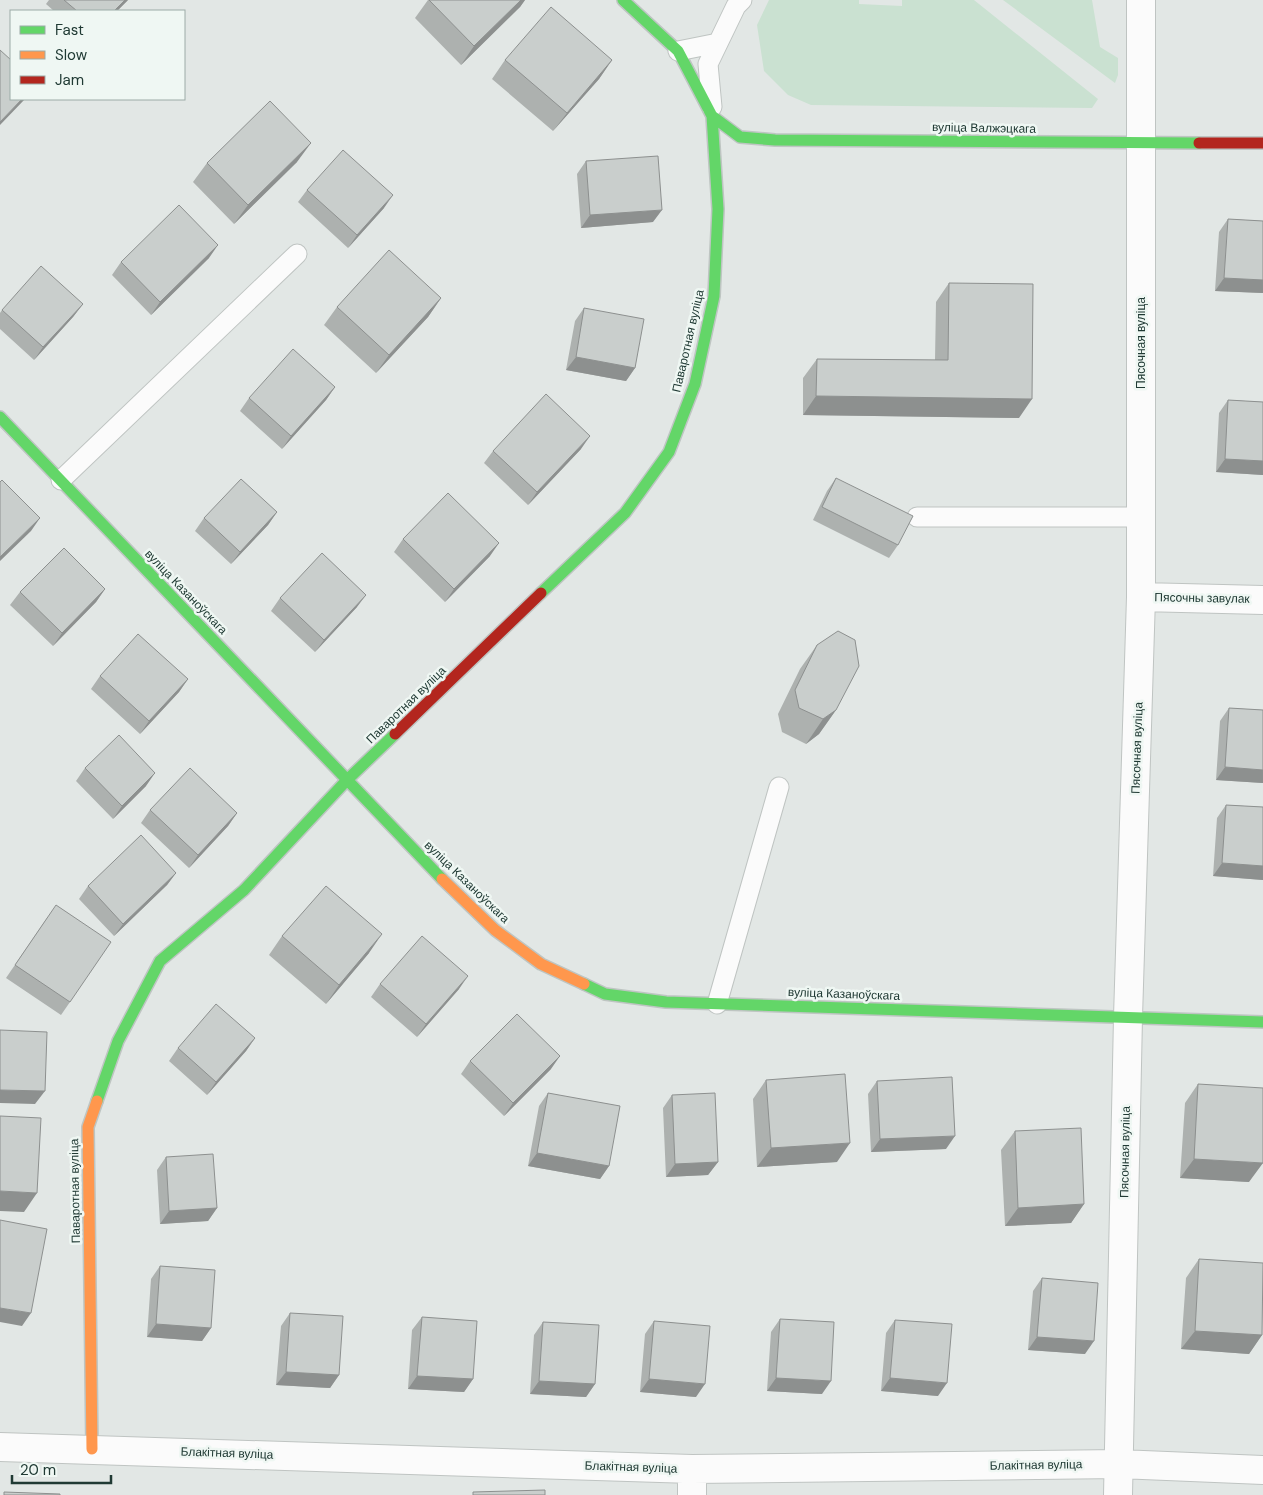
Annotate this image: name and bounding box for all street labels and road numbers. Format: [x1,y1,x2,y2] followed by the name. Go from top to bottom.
[932,119,1036,137] street label: вуліца Валжэцкага
[668,288,708,394] street label: Паваротная вуліца
[1133,297,1149,389] street label: Пясочная вуліца
[141,546,231,638] street label: вуліца Казаноўскага
[1154,589,1251,607] street label: Пясочны завулак
[363,663,449,747] street label: Паваротная вуліца
[1127,701,1147,794] street label: Пясочная вуліца
[421,837,513,927] street label: вуліца Казаноўскага
[788,984,901,1004] street label: вуліца Казаноўскага
[1116,1106,1134,1198] street label: Пясочная вуліца
[66,1138,84,1244] street label: Паваротная вуліца
[180,1443,274,1463] street label: Блакітная вуліца
[989,1456,1083,1474] street label: Блакітная вуліца
[584,1457,678,1477] street label: Блакітная вуліца

